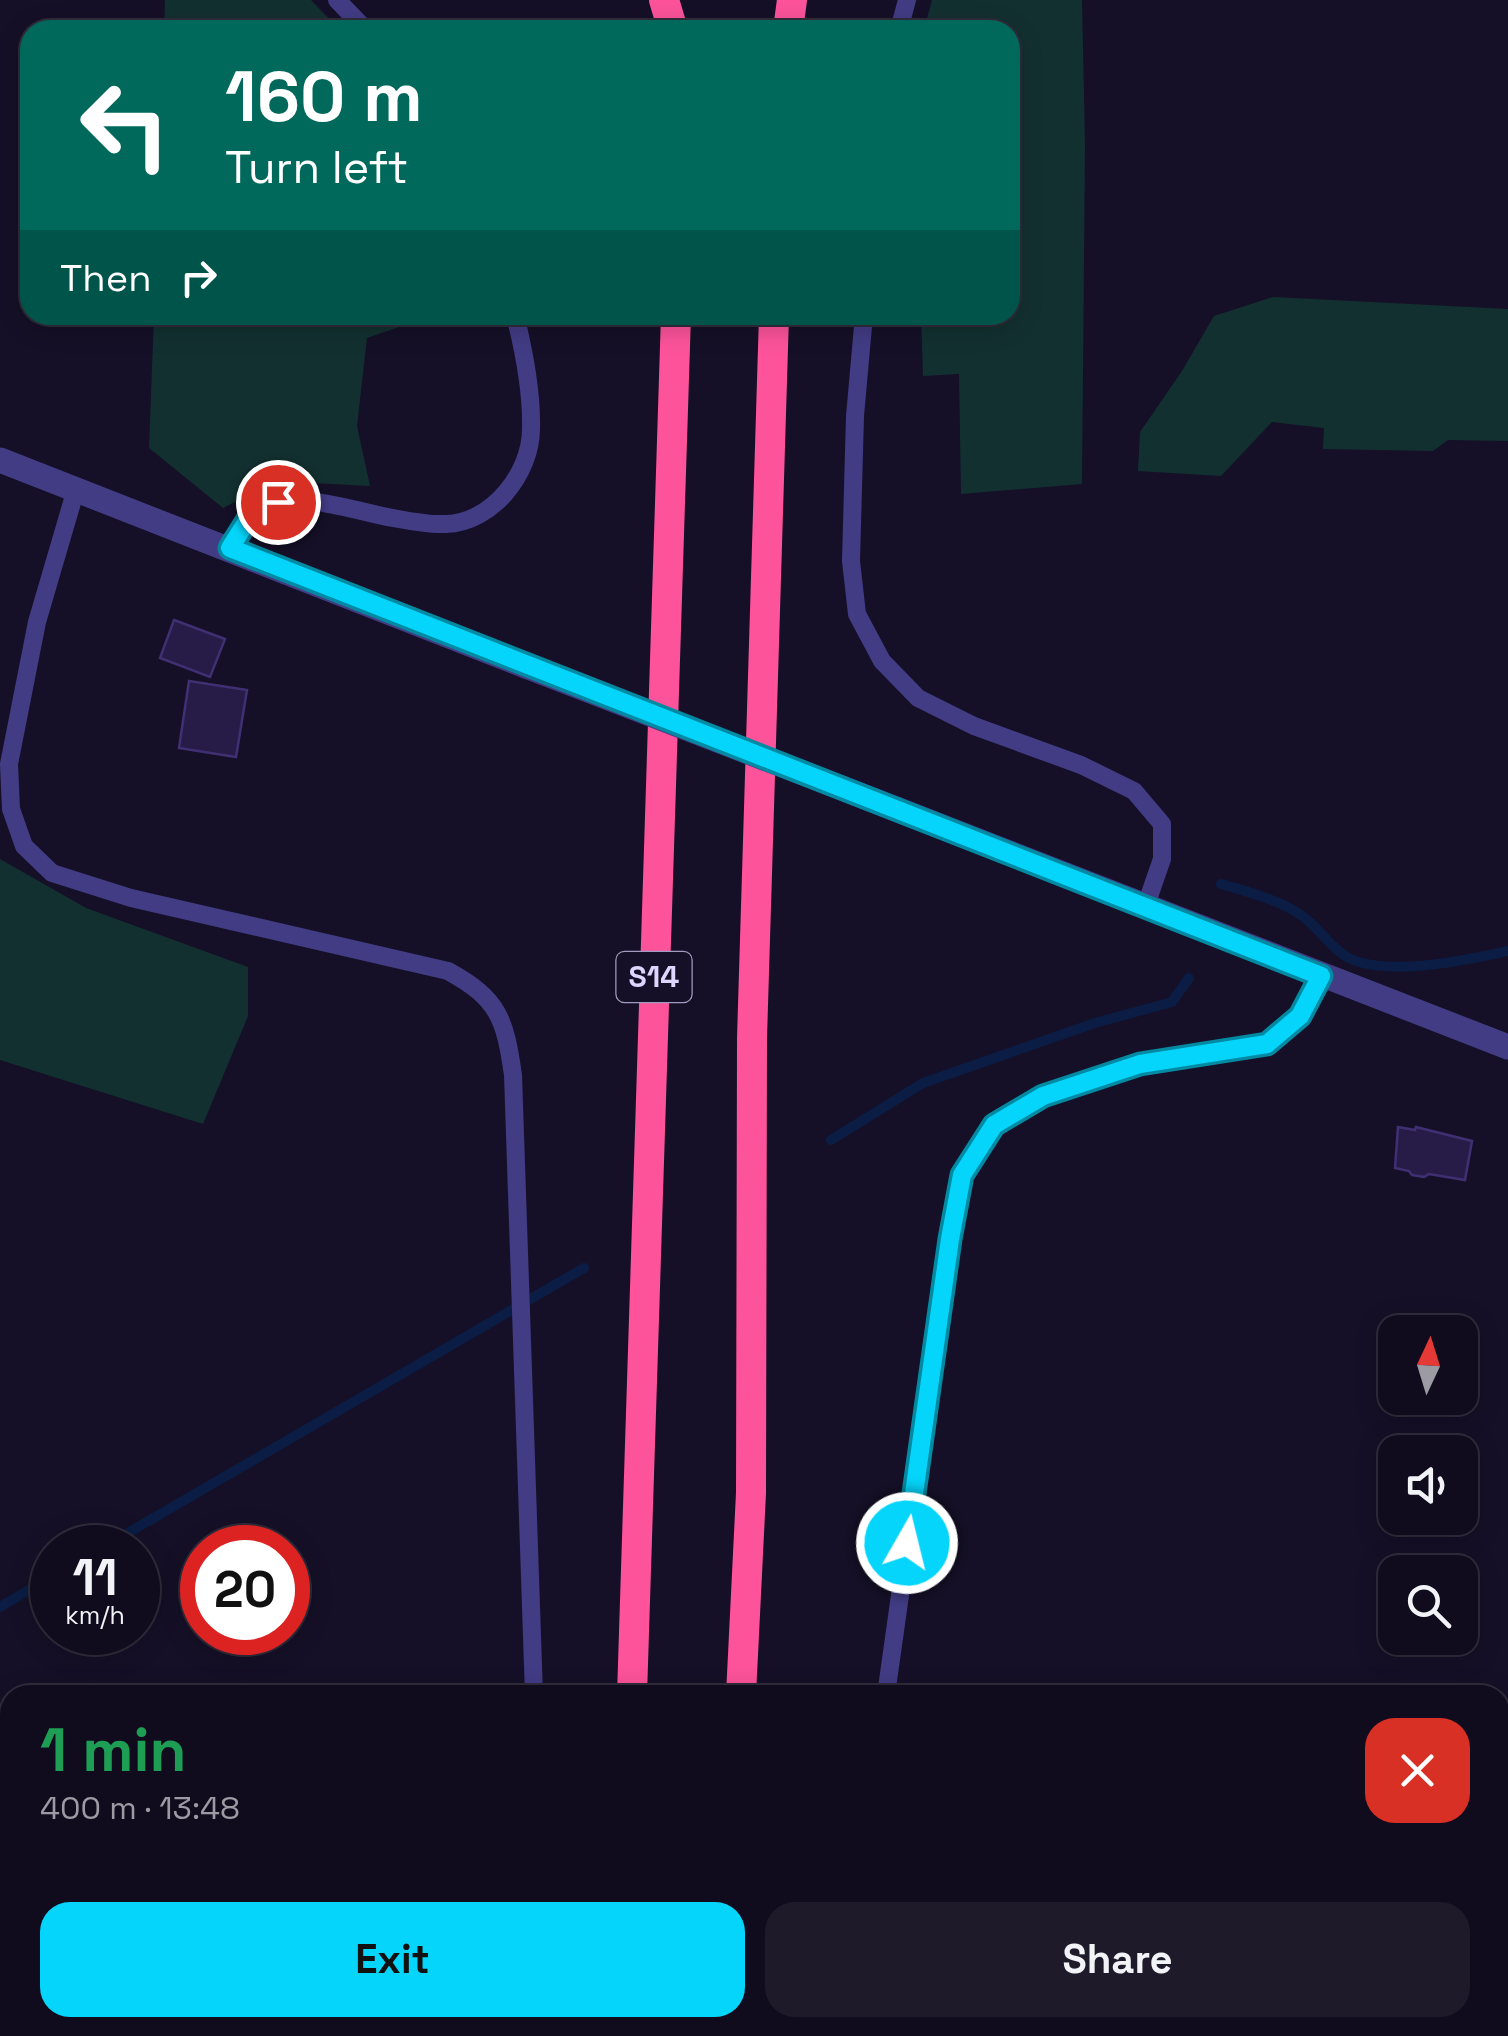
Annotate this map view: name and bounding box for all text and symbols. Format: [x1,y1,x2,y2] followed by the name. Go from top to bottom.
[225,52,423,141] text: 160 m
[60,60,190,190] icon: left
[225,139,408,196] text: Turn left
[171,250,226,305] icon: right
[60,254,151,302] text: Then
[236,460,321,545] pin
[251,475,306,530] icon: arrive
[616,952,692,1002] road number: S14
[1378,1315,1478,1415] north arrow
[1378,1315,1478,1655] map controls
[1378,1435,1478,1535] button: sound
[855,1491,959,1595] position arrow
[180,1525,310,1655] speed limit sign: 20
[72,1546,118,1610] text: 11
[1378,1555,1478,1655] button: search
[65,1599,125,1631] text: km/h
[40,1712,187,1789] text: 1 min
[1365,1718,1470,1823] button: close
[40,1788,240,1828] text: 400 m · 13:48
[40,1902,745,2017] button: Exit
[765,1902,1470,2017] button: Share

